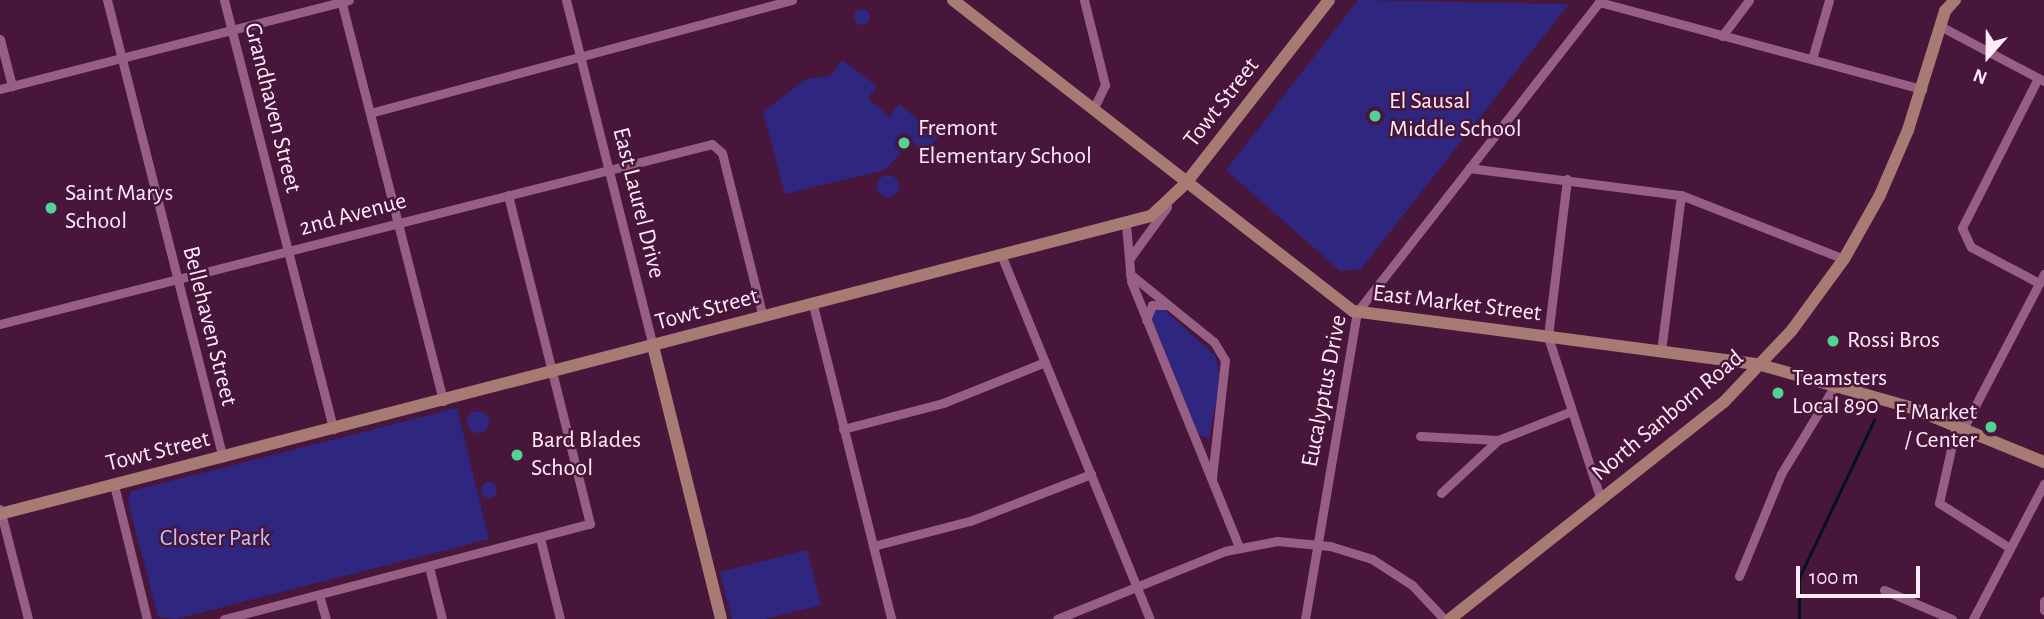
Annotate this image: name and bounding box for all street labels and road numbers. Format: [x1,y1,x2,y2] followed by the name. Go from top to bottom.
[237,20,307,196] street label: Grandhaven Street
[1178,52,1266,154] street label: Towt Street
[605,125,671,281] street label: East Laurel Drive
[296,187,410,243] street label: 2nd Avenue
[175,243,243,409] street label: Bellehaven Street
[1371,279,1543,329] street label: East Market Street
[652,282,762,338] street label: Towt Street
[1296,312,1354,470] street label: Eucalyptus Drive
[1586,344,1750,488] street label: North Sanborn Road
[103,425,213,479] street label: Towt Street

